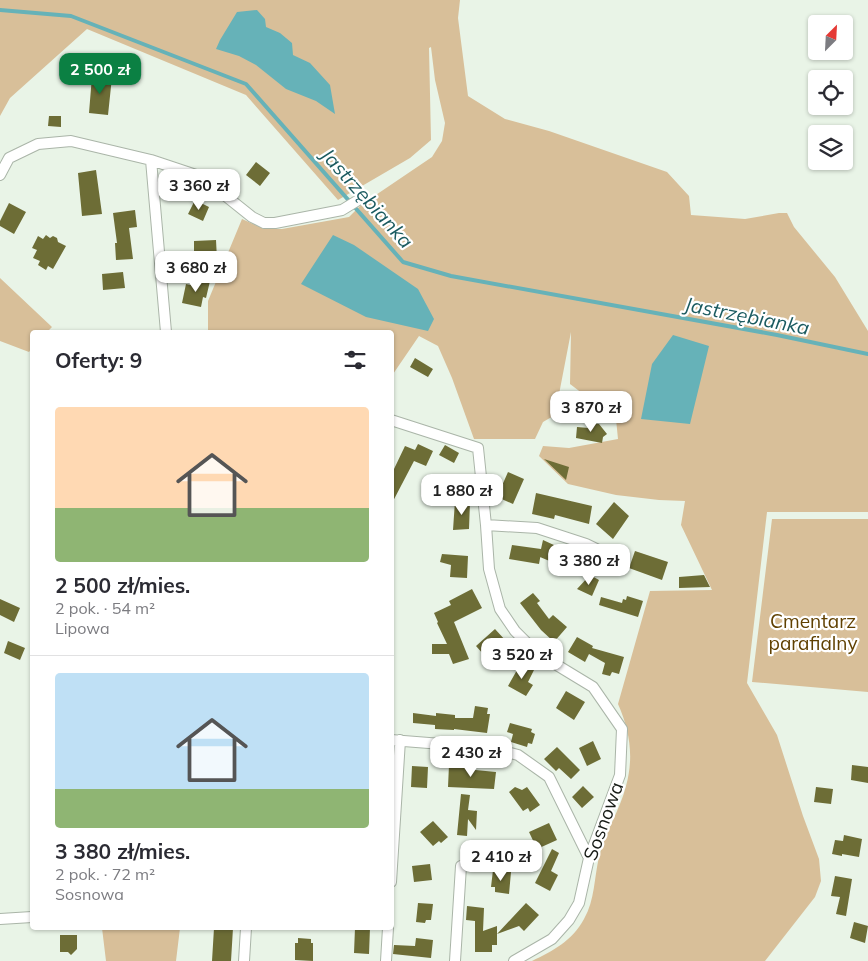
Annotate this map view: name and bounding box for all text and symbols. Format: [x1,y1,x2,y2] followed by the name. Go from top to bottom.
[808,15,852,60] north arrow
[808,15,853,170] map controls
[48,52,152,95] pin: 2 500 zł
[70,59,130,79] text: 2 500 zł
[808,70,853,115] button: locate
[808,125,853,170] button: layers
[314,141,419,253] water label: Jastrzębianka
[147,168,251,211] pin: 3 360 zł
[169,175,229,195] text: 3 360 zł
[144,250,248,293] pin: 3 680 zł
[166,257,226,277] text: 3 680 zł
[681,291,812,340] water label: Jastrzębianka
[341,346,369,374] icon: filters
[55,347,142,373] text: Oferty: 9
[539,390,643,433] pin: 3 870 zł
[561,397,621,417] text: 3 870 zł
[167,440,257,530] icon: home
[410,474,514,516] pin: 1 880 zł
[432,480,492,500] text: 1 880 zł
[537,544,641,586] pin: 3 380 zł
[559,550,619,570] text: 3 380 zł
[55,572,190,598] text: 2 500 zł/mies.
[55,598,155,618] text: 2 pok. · 54 m²
[769,609,857,655] park label: Cmentarz parafialny
[55,618,110,638] text: Lipowa
[470,638,574,680] pin: 3 520 zł
[492,644,552,664] text: 3 520 zł
[167,705,257,795] icon: home
[419,736,523,778] pin: 2 430 zł
[441,742,501,762] text: 2 430 zł
[578,779,628,863] street label: Sosnowa
[55,838,190,864] text: 3 380 zł/mies.
[449,840,553,882] pin: 2 410 zł
[471,846,531,866] text: 2 410 zł
[55,864,155,884] text: 2 pok. · 72 m²
[55,884,124,904] text: Sosnowa

